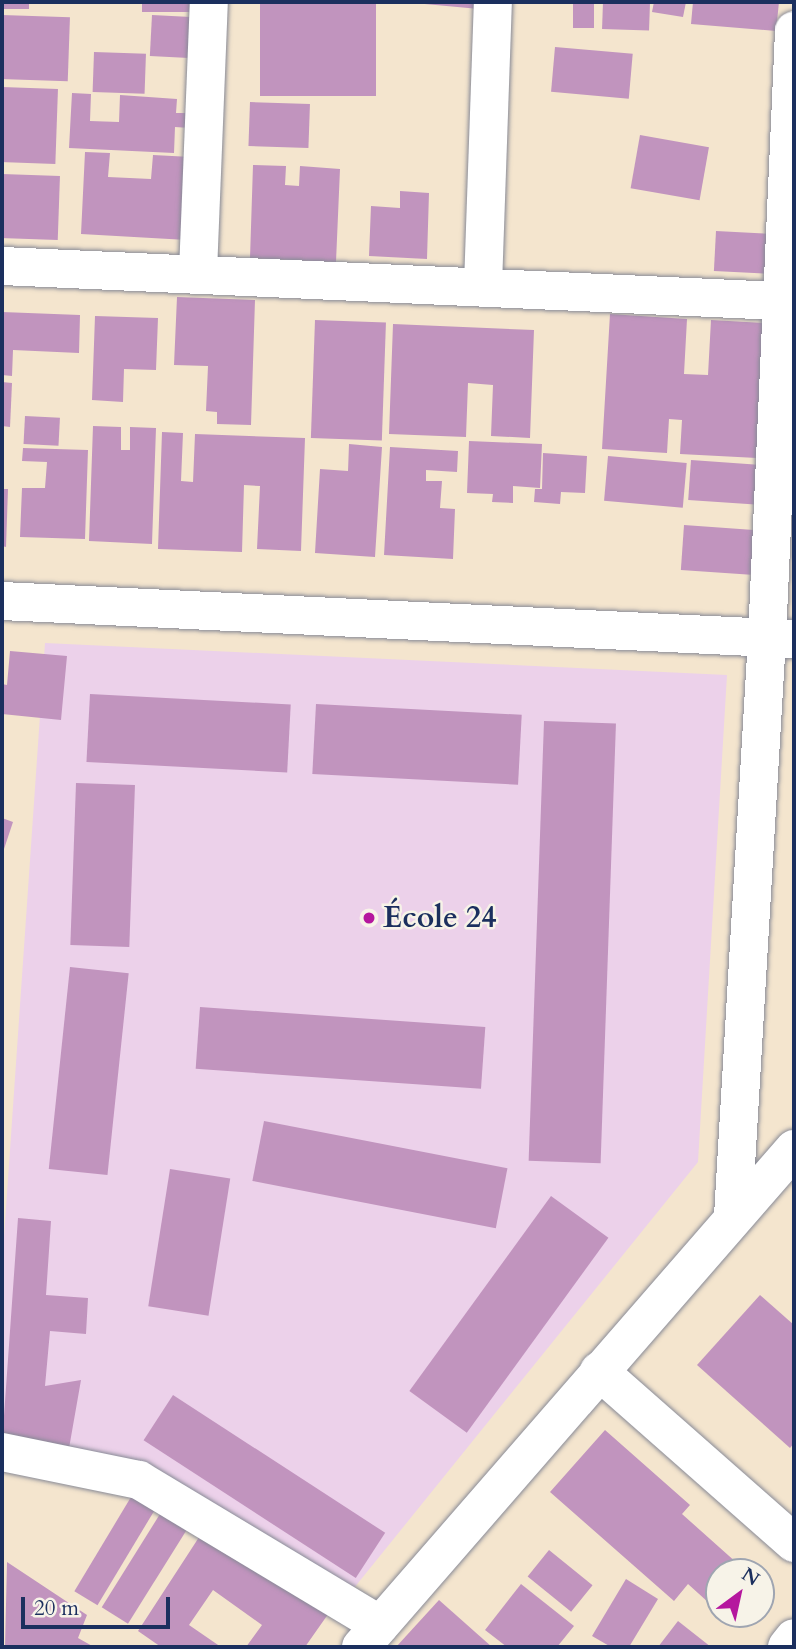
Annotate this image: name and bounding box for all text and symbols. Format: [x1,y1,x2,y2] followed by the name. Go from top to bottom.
[383,900,497,936] place label: École 24
[361,910,377,926] marker: École 24
[705,1558,775,1628] north arrow
[736,1562,764,1592] text: N
[24,1582,173,1626] scale bar
[34,1594,79,1623] text: 20 m

